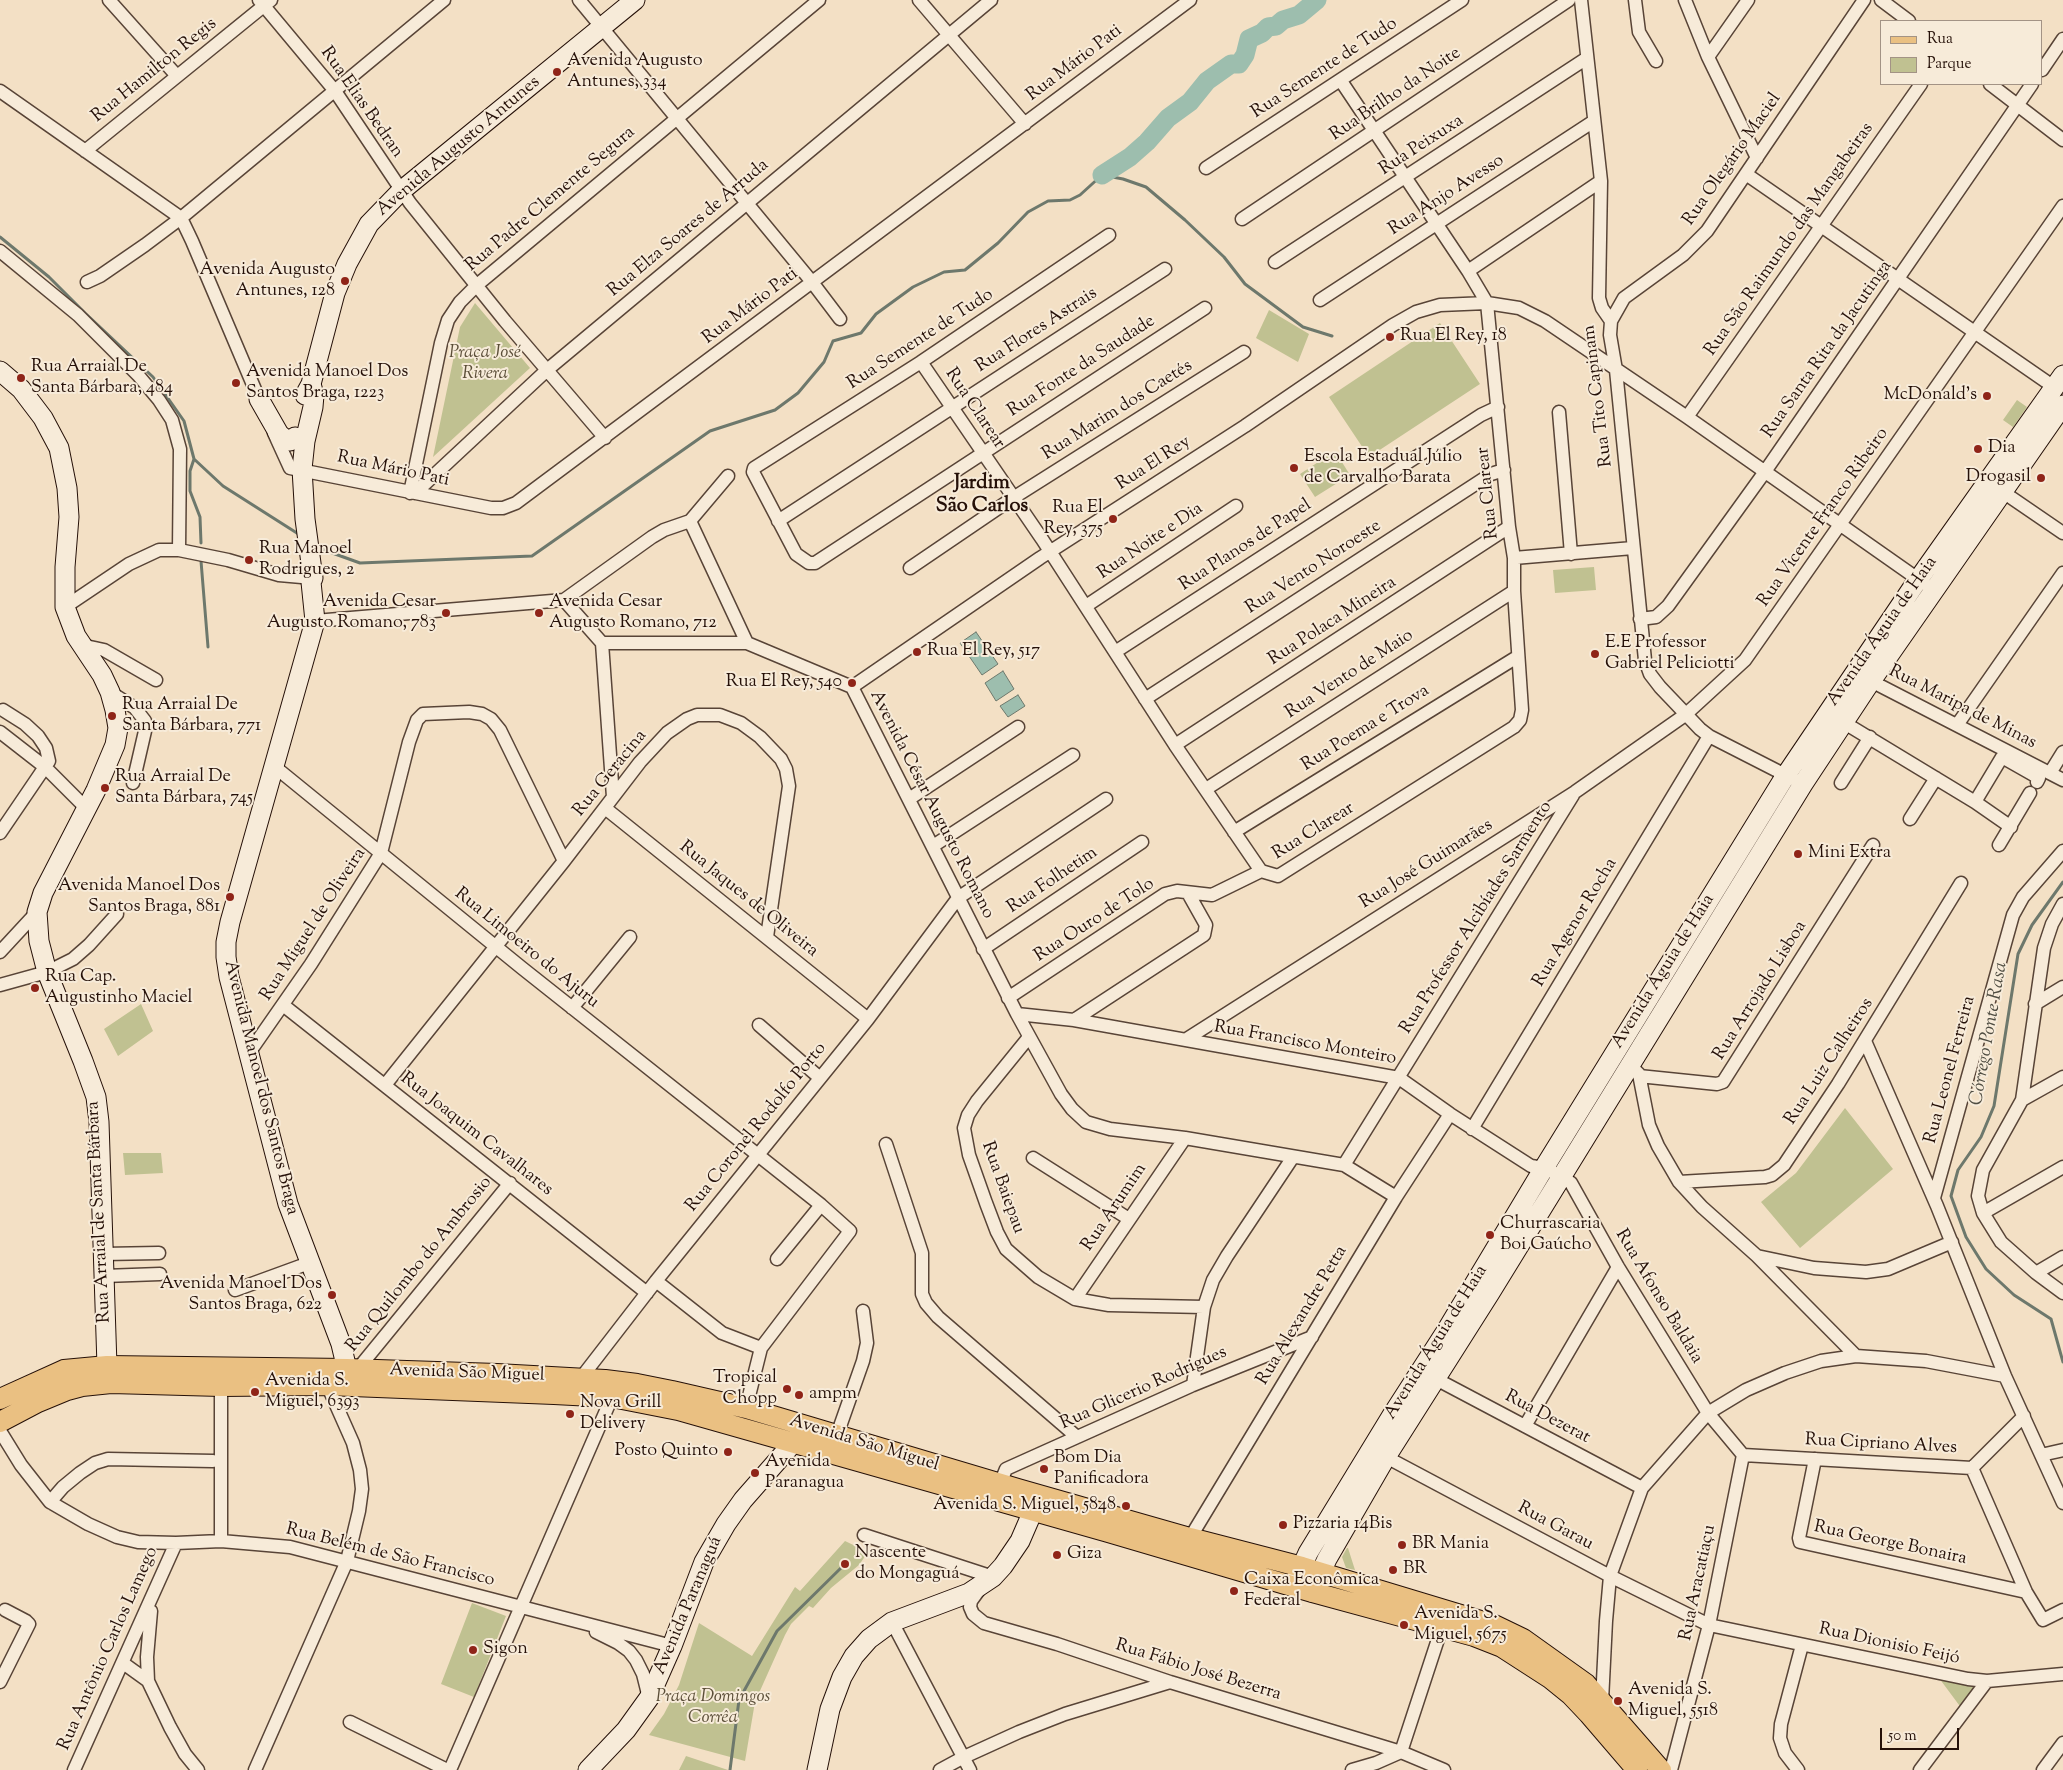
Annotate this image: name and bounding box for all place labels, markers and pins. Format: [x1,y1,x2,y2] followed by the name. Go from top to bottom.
[567,51,702,94] place label: Avenida Augusto Antunes, 334
[551,66,563,78] marker: Avenida Augusto Antunes, 334
[200,260,335,302] place label: Avenida Augusto Antunes, 128
[339,275,351,287] marker: Avenida Augusto Antunes, 128
[1400,326,1507,348] place label: Rua El Rey, 18
[1384,331,1396,343] marker: Rua El Rey, 18
[31,357,173,399] place label: Rua Arraial De Santa Bárbara, 484
[246,362,408,404] place label: Avenida Manoel Dos Santos Braga, 1223
[15,372,27,384] marker: Rua Arraial De Santa Bárbara, 484
[230,377,242,389] marker: Avenida Manoel Dos Santos Braga, 1223
[1883,385,1977,407] place label: McDonald's
[1981,390,1993,402] marker: McDonald's
[1988,438,2016,460] place label: Dia
[1972,443,1984,455] marker: Dia
[1304,447,1462,489] place label: Escola Estadual Júlio de Carvalho Barata
[1288,462,1300,474] marker: Escola Estadual Júlio de Carvalho Barata
[1966,467,2031,489] place label: Drogasil
[2035,472,2047,484] marker: Drogasil
[1044,498,1103,540] place label: Rua El Rey, 375
[1107,513,1119,525] marker: Rua El Rey, 375
[259,539,354,582] place label: Rua Manoel Rodrigues, 2
[243,554,255,566] marker: Rua Manoel Rodrigues, 2
[267,592,436,634] place label: Avenida Cesar Augusto Romano, 783
[549,592,717,634] place label: Avenida Cesar Augusto Romano, 712
[440,607,452,619] marker: Avenida Cesar Augusto Romano, 783
[533,607,545,619] marker: Avenida Cesar Augusto Romano, 712
[1605,633,1735,676] place label: E.E Professor Gabriel Peliciotti
[927,641,1040,663] place label: Rua El Rey, 517
[911,646,923,658] marker: Rua El Rey, 517
[1589,648,1601,660] marker: E.E Professor Gabriel Peliciotti
[726,672,842,694] place label: Rua El Rey, 540
[846,677,858,689] marker: Rua El Rey, 540
[122,695,261,738] place label: Rua Arraial De Santa Bárbara, 771
[106,710,118,722] marker: Rua Arraial De Santa Bárbara, 771
[115,767,253,810] place label: Rua Arraial De Santa Bárbara, 745
[99,782,111,794] marker: Rua Arraial De Santa Bárbara, 745
[1808,843,1891,865] place label: Mini Extra
[1792,848,1804,860] marker: Mini Extra
[58,876,220,919] place label: Avenida Manoel Dos Santos Braga, 881
[224,891,236,903] marker: Avenida Manoel Dos Santos Braga, 881
[45,967,193,1010] place label: Rua Cap. Augustinho Maciel
[29,982,41,994] marker: Rua Cap. Augustinho Maciel
[1500,1214,1600,1256] place label: Churrascaria Boi Gaúcho
[1484,1229,1496,1241] marker: Churrascaria Boi Gaúcho
[160,1274,322,1316] place label: Avenida Manoel Dos Santos Braga, 622
[326,1289,338,1301] marker: Avenida Manoel Dos Santos Braga, 622
[713,1368,777,1410] place label: Tropical Chopp
[265,1371,359,1414] place label: Avenida S. Miguel, 6393
[781,1383,793,1395] marker: Tropical Chopp
[809,1384,857,1406] place label: ampm
[249,1386,261,1398] marker: Avenida S. Miguel, 6393
[793,1389,805,1401] marker: ampm
[580,1393,662,1436] place label: Nova Grill Delivery
[564,1408,576,1420] marker: Nova Grill Delivery
[615,1441,718,1463] place label: Posto Quinto
[722,1446,734,1458] marker: Posto Quinto
[1054,1448,1149,1490] place label: Bom Dia Panificadora
[765,1452,844,1495] place label: Avenida Paranagua
[1038,1463,1050,1475] marker: Bom Dia Panificadora
[749,1467,761,1479] marker: Avenida Paranagua
[933,1495,1116,1517] place label: Avenida S. Miguel, 5848
[1120,1500,1132,1512] marker: Avenida S. Miguel, 5848
[1293,1514,1392,1536] place label: Pizzaria 14Bis
[1277,1519,1289,1531] marker: Pizzaria 14Bis
[1412,1534,1489,1556] place label: BR Mania
[1396,1539,1408,1551] marker: BR Mania
[855,1543,960,1586] place label: Nascente do Mongaguá
[1067,1544,1102,1566] place label: Giza
[1051,1549,1063,1561] marker: Giza
[839,1558,851,1570] marker: Nascente do Mongaguá
[1403,1559,1427,1581] place label: BR
[1387,1564,1399,1576] marker: BR
[1244,1570,1379,1612] place label: Caixa Econômica Federal
[1228,1585,1240,1597] marker: Caixa Econômica Federal
[1414,1604,1507,1646] place label: Avenida S. Miguel, 5675
[1398,1619,1410,1631] marker: Avenida S. Miguel, 5675
[483,1639,528,1661] place label: Sigon
[467,1644,479,1656] marker: Sigon
[1628,1680,1718,1722] place label: Avenida S. Miguel, 5518
[1612,1695,1624,1707] marker: Avenida S. Miguel, 5518

